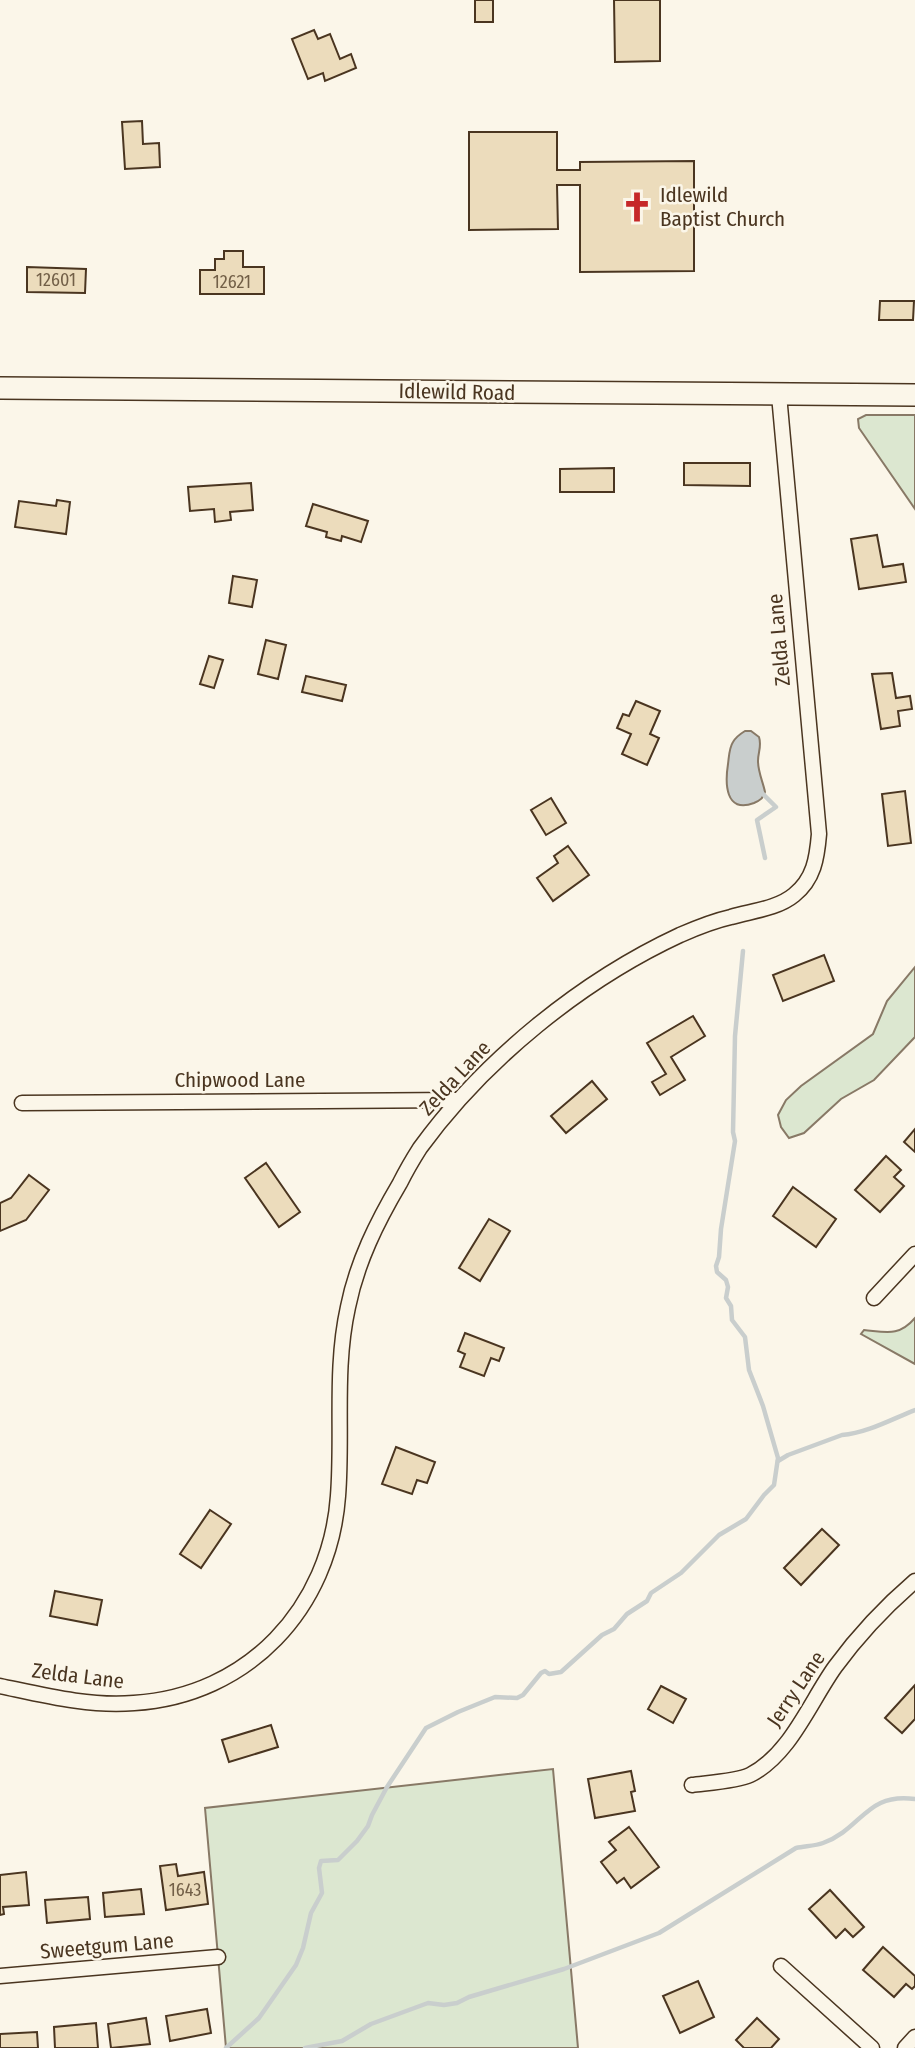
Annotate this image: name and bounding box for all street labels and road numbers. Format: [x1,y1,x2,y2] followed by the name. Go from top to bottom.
[398,378,516,406] street label: Idlewild Road
[762,593,796,687] street label: Zelda Lane
[414,1035,496,1121] street label: Zelda Lane
[175,1067,305,1093] street label: Chipwood Lane
[761,1646,831,1732] street label: Jerry Lane
[30,1657,126,1695] street label: Zelda Lane
[39,1927,175,1965] street label: Sweetgum Lane

